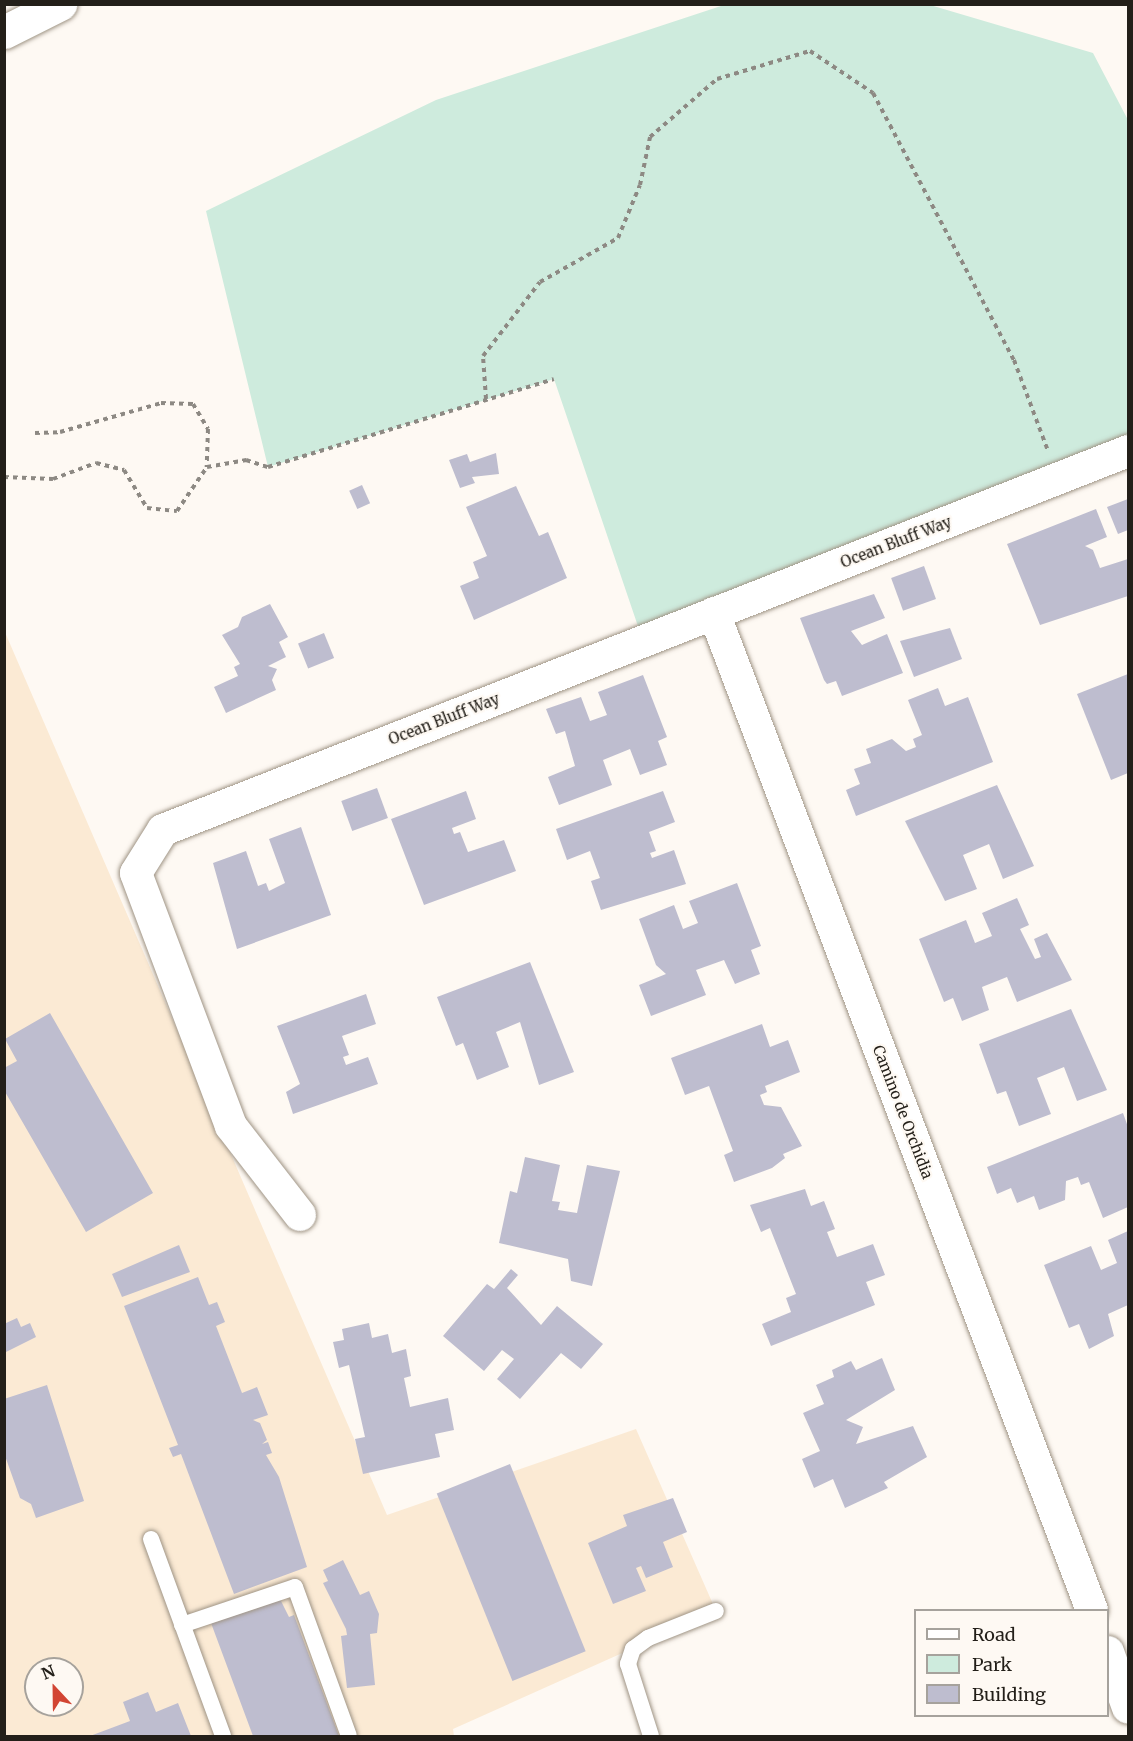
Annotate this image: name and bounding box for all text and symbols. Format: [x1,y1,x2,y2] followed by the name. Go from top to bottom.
[838,513,954,571] street label: Ocean Bluff Way
[386,690,502,748] street label: Ocean Bluff Way
[869,1043,937,1181] street label: Camino de Orchidia
[914,1609,1109,1717] legend
[972,1623,1016,1646] text: Road
[972,1653,1012,1676] text: Park
[24,1657,84,1717] north arrow
[38,1661,58,1684] text: N
[972,1683,1046,1706] text: Building

